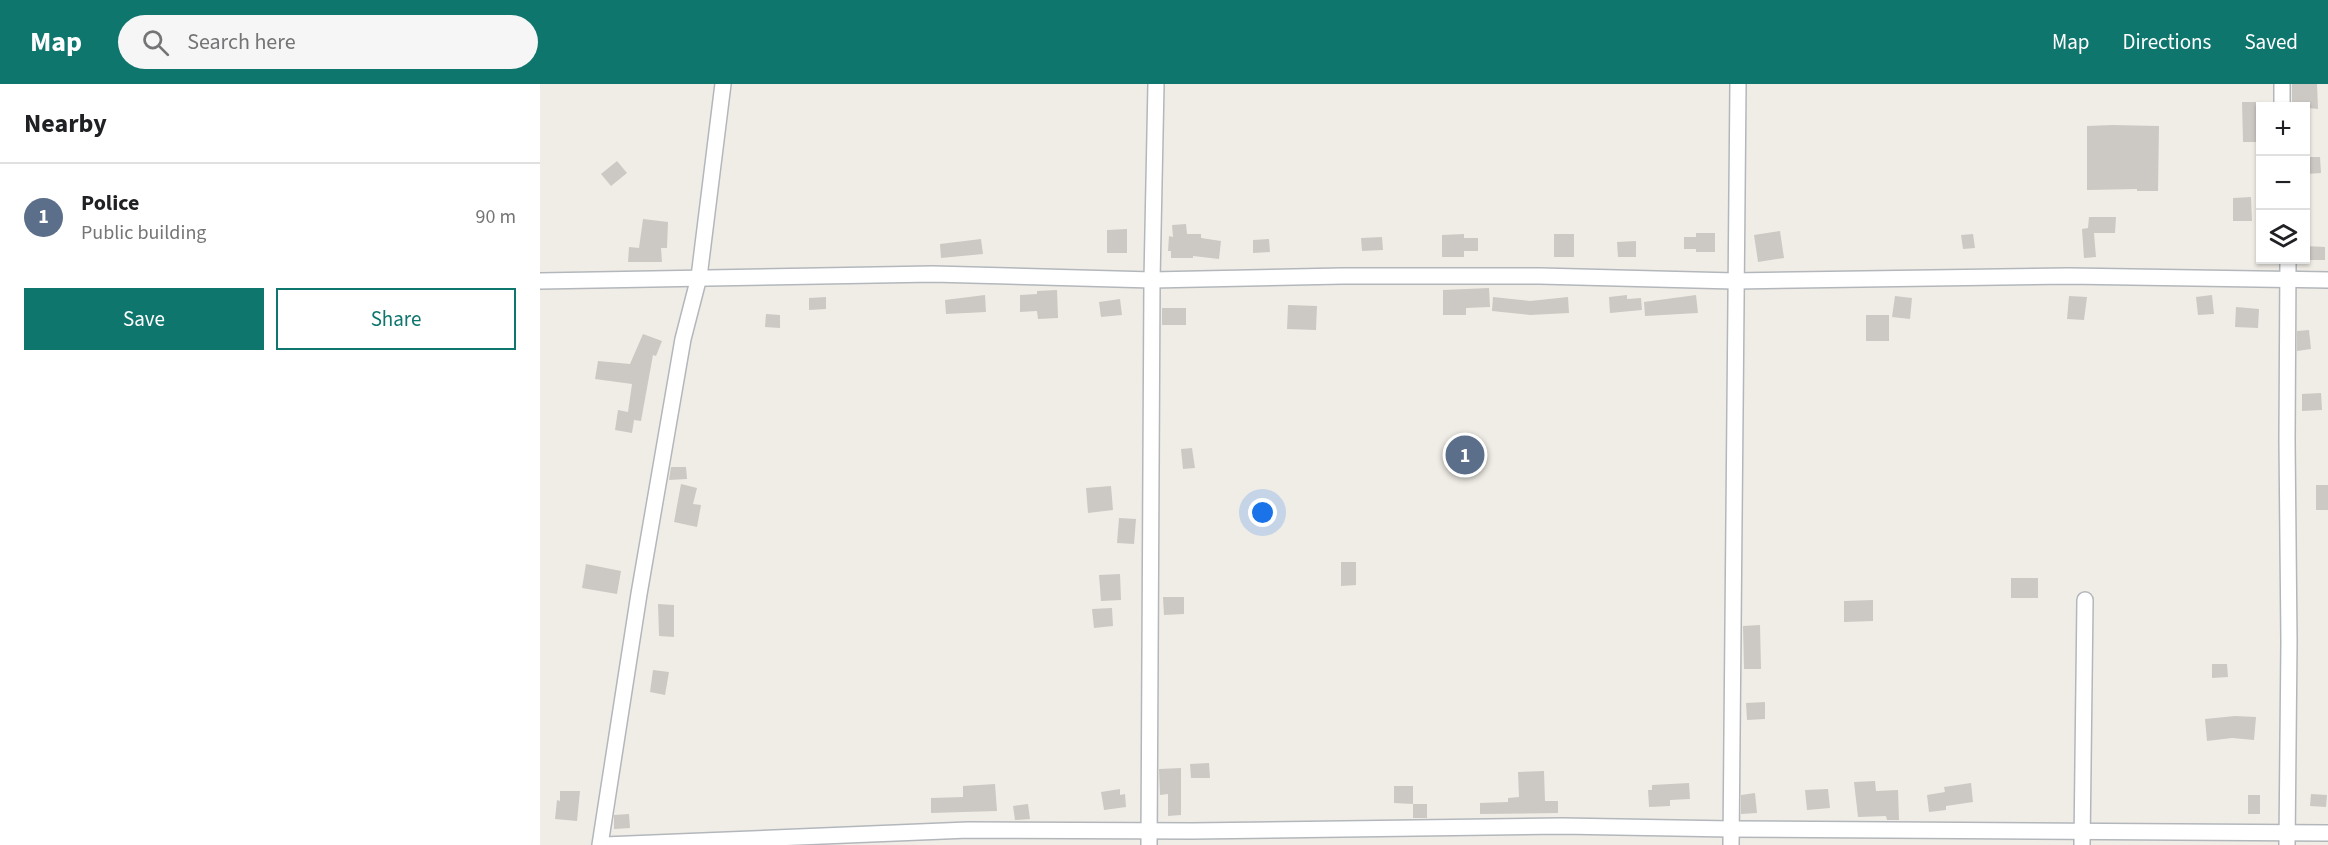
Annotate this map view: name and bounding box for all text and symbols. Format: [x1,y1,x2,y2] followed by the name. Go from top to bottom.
[118,15,538,69] search box
[30,22,82,62] text: Map
[139,26,172,59] icon: search
[187,26,296,58] text: Search here
[2052,27,2090,57] text: Map
[2123,27,2211,57] text: Directions
[2244,27,2298,57] text: Saved
[2256,102,2310,264] map controls
[2256,102,2310,156] button: +
[24,105,107,142] text: Nearby
[2256,156,2310,210] button: −
[81,187,139,219] text: Police
[38,203,49,231] text: 1
[476,203,516,231] text: 90 m
[2256,210,2310,264] button: layers
[81,219,206,247] text: Public building
[24,288,264,350] button: Save
[276,288,516,350] button: Share
[1446,432,1484,478] pin: 1
[1248,498,1277,527] your location

